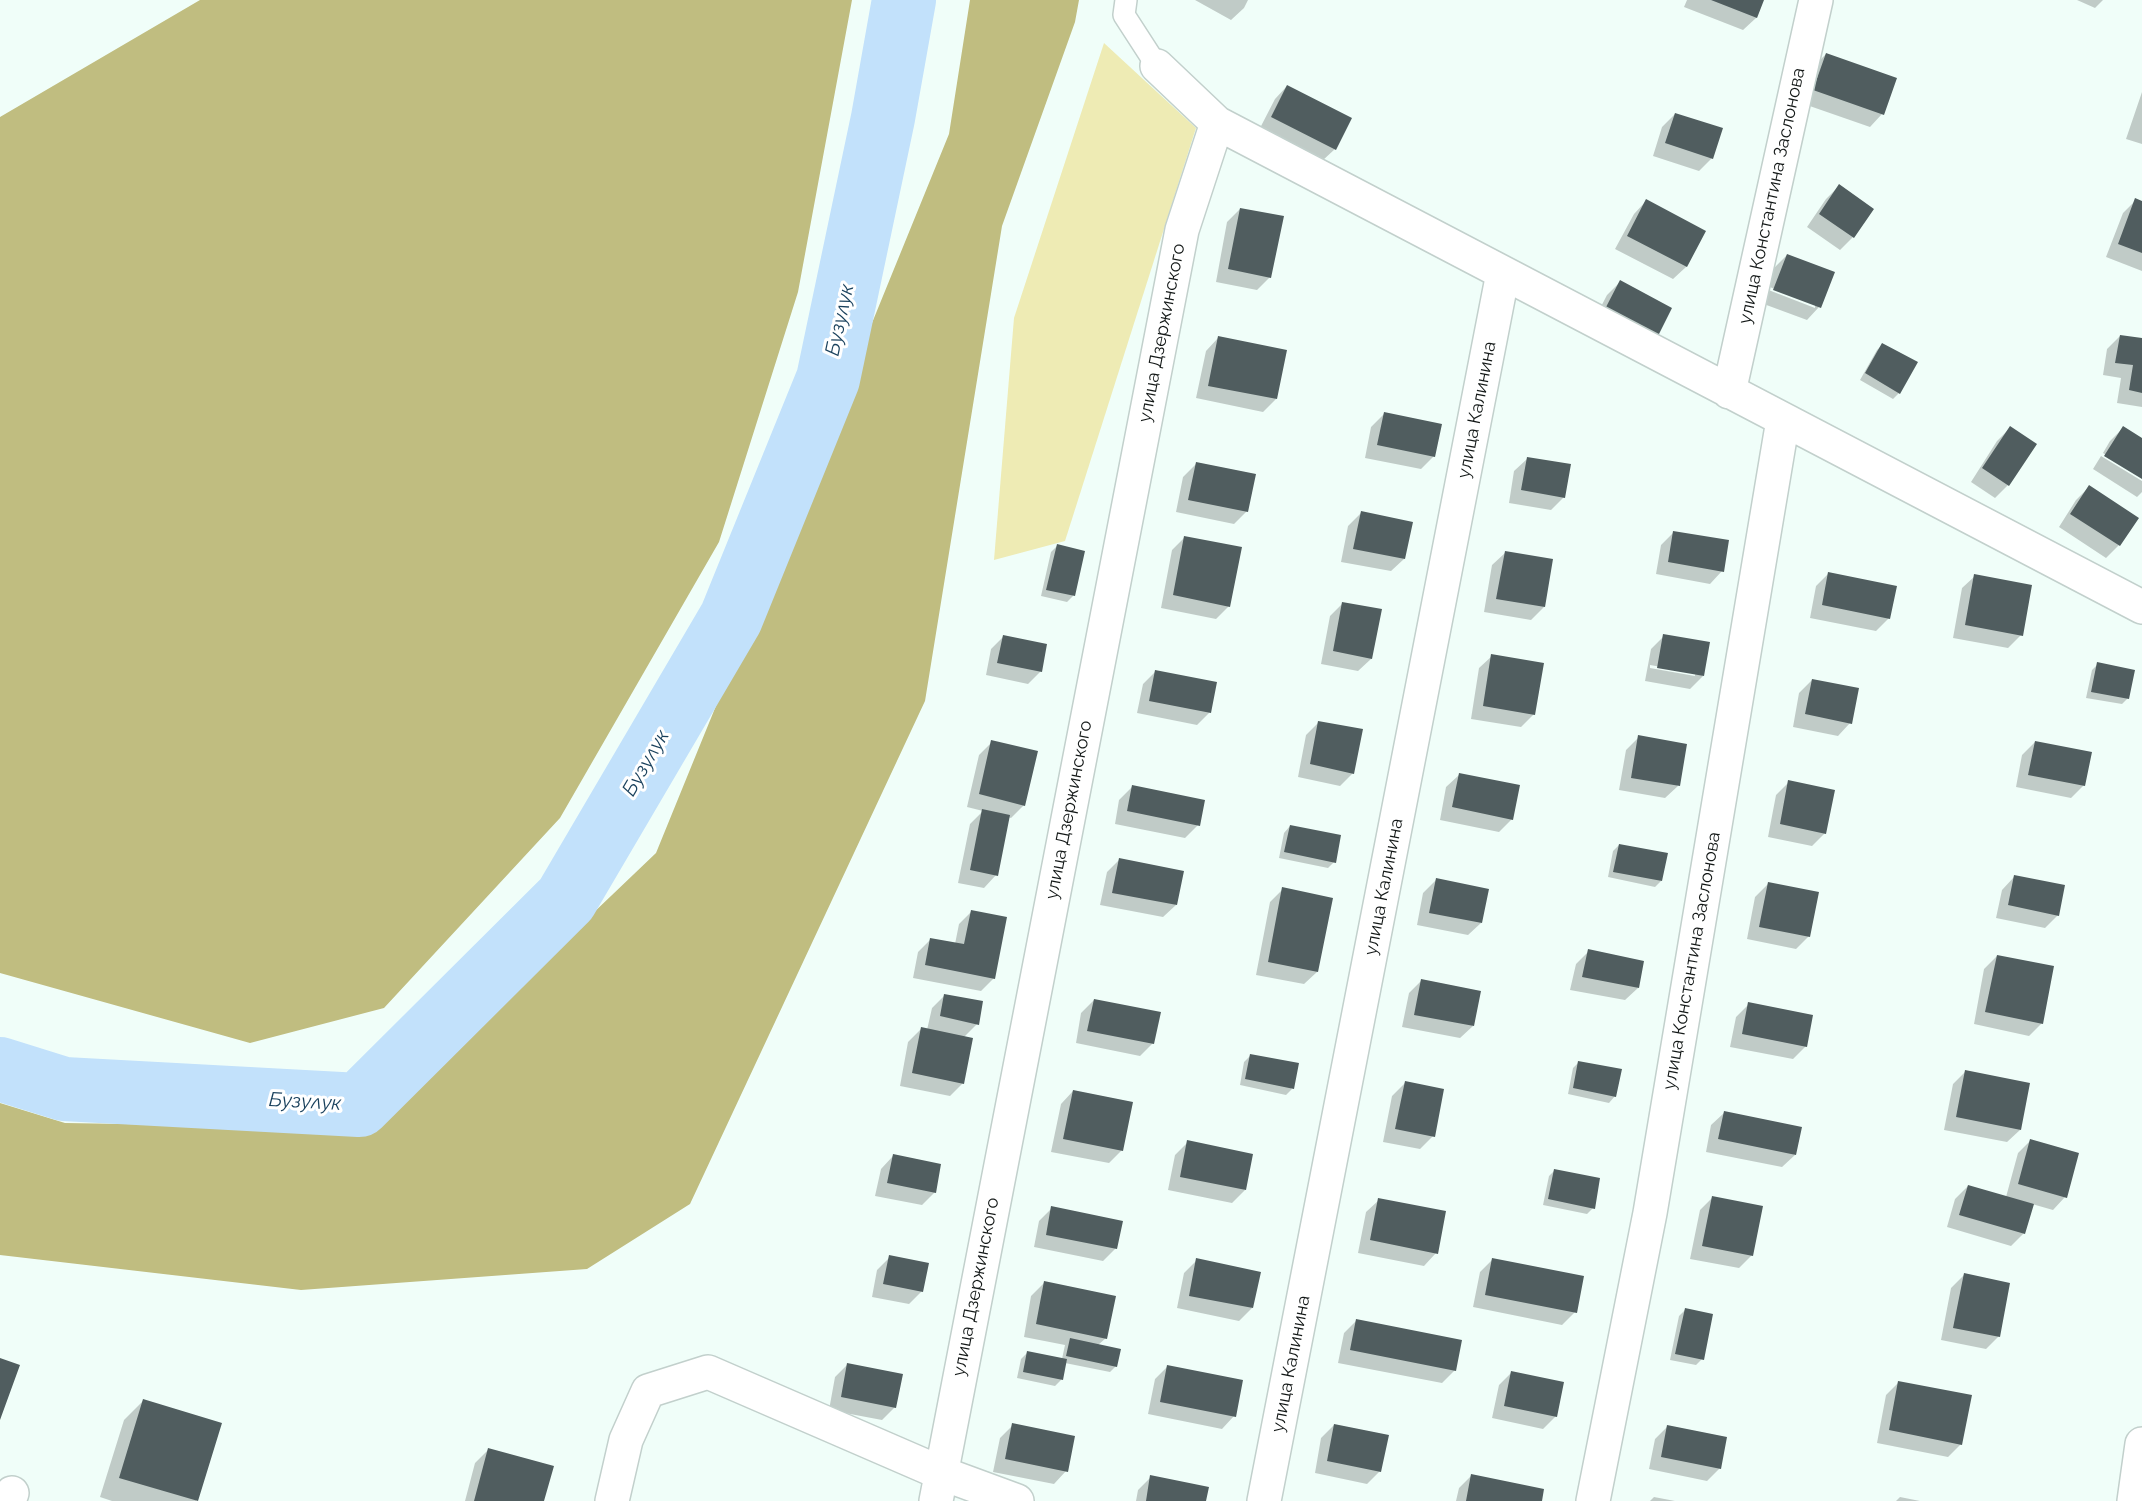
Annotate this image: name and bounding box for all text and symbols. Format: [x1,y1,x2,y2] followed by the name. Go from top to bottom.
[1734,66,1810,326] street label: улица Константина Заслонова
[1134,242,1190,424] street label: улица Дзержинского
[821,282,859,358] water label: Бузулук
[1453,340,1501,480] street label: улица Калинина
[1041,719,1097,901] street label: улица Дзержинского
[617,726,675,800] water label: Бузулук
[1360,817,1408,957] street label: улица Калинина
[1659,830,1725,1092] street label: улица Константина Заслонова
[268,1088,342,1116] water label: Бузулук
[948,1196,1004,1378] street label: улица Дзержинского
[1267,1294,1315,1434] street label: улица Калинина

